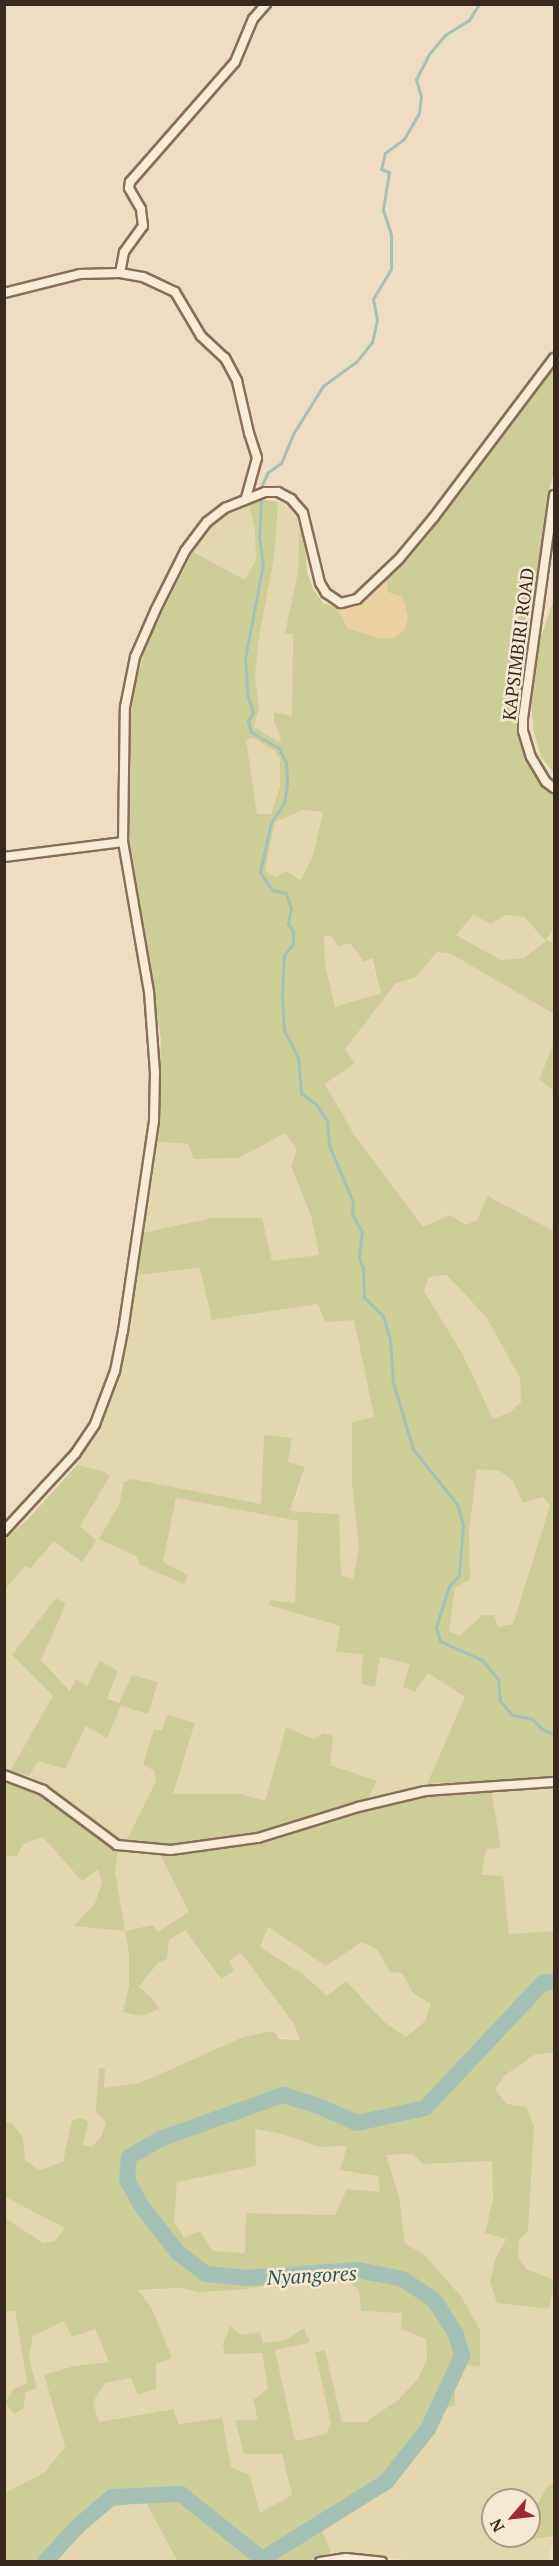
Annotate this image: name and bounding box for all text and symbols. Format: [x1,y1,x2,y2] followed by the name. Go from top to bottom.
[498,566,538,722] street label: KAPSIMBIRI ROAD
[266,2261,358,2289] water label: Nyangores
[481,2488,541,2548] north arrow
[484,2515,509,2536] text: N

